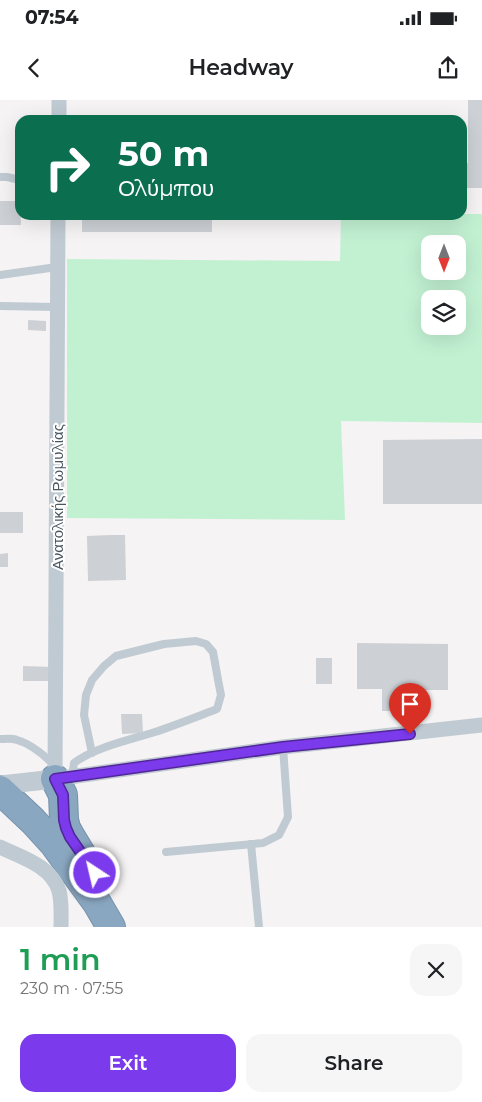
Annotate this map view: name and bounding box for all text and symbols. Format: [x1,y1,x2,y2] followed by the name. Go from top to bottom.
[25,6,79,29] text: 07:54
[20,54,48,82] icon: back
[188,54,294,81] text: Headway
[434,54,462,82] icon: share
[118,132,209,175] text: 50 m
[35,135,100,200] icon: right
[118,175,214,202] text: Ολύμπου
[421,235,466,280] north arrow
[421,235,466,335] map controls
[421,290,466,335] button: layers
[48,424,67,570] street label: Ανατολικής Ρωμυλίας
[389,683,431,734] pin
[396,690,424,718] icon: arrive
[68,846,120,898] position arrow
[20,941,101,978] text: 1 min
[410,944,462,996] button: close
[20,979,123,998] text: 230 m · 07:55
[20,1034,236,1092] button: Exit
[246,1034,462,1092] button: Share

